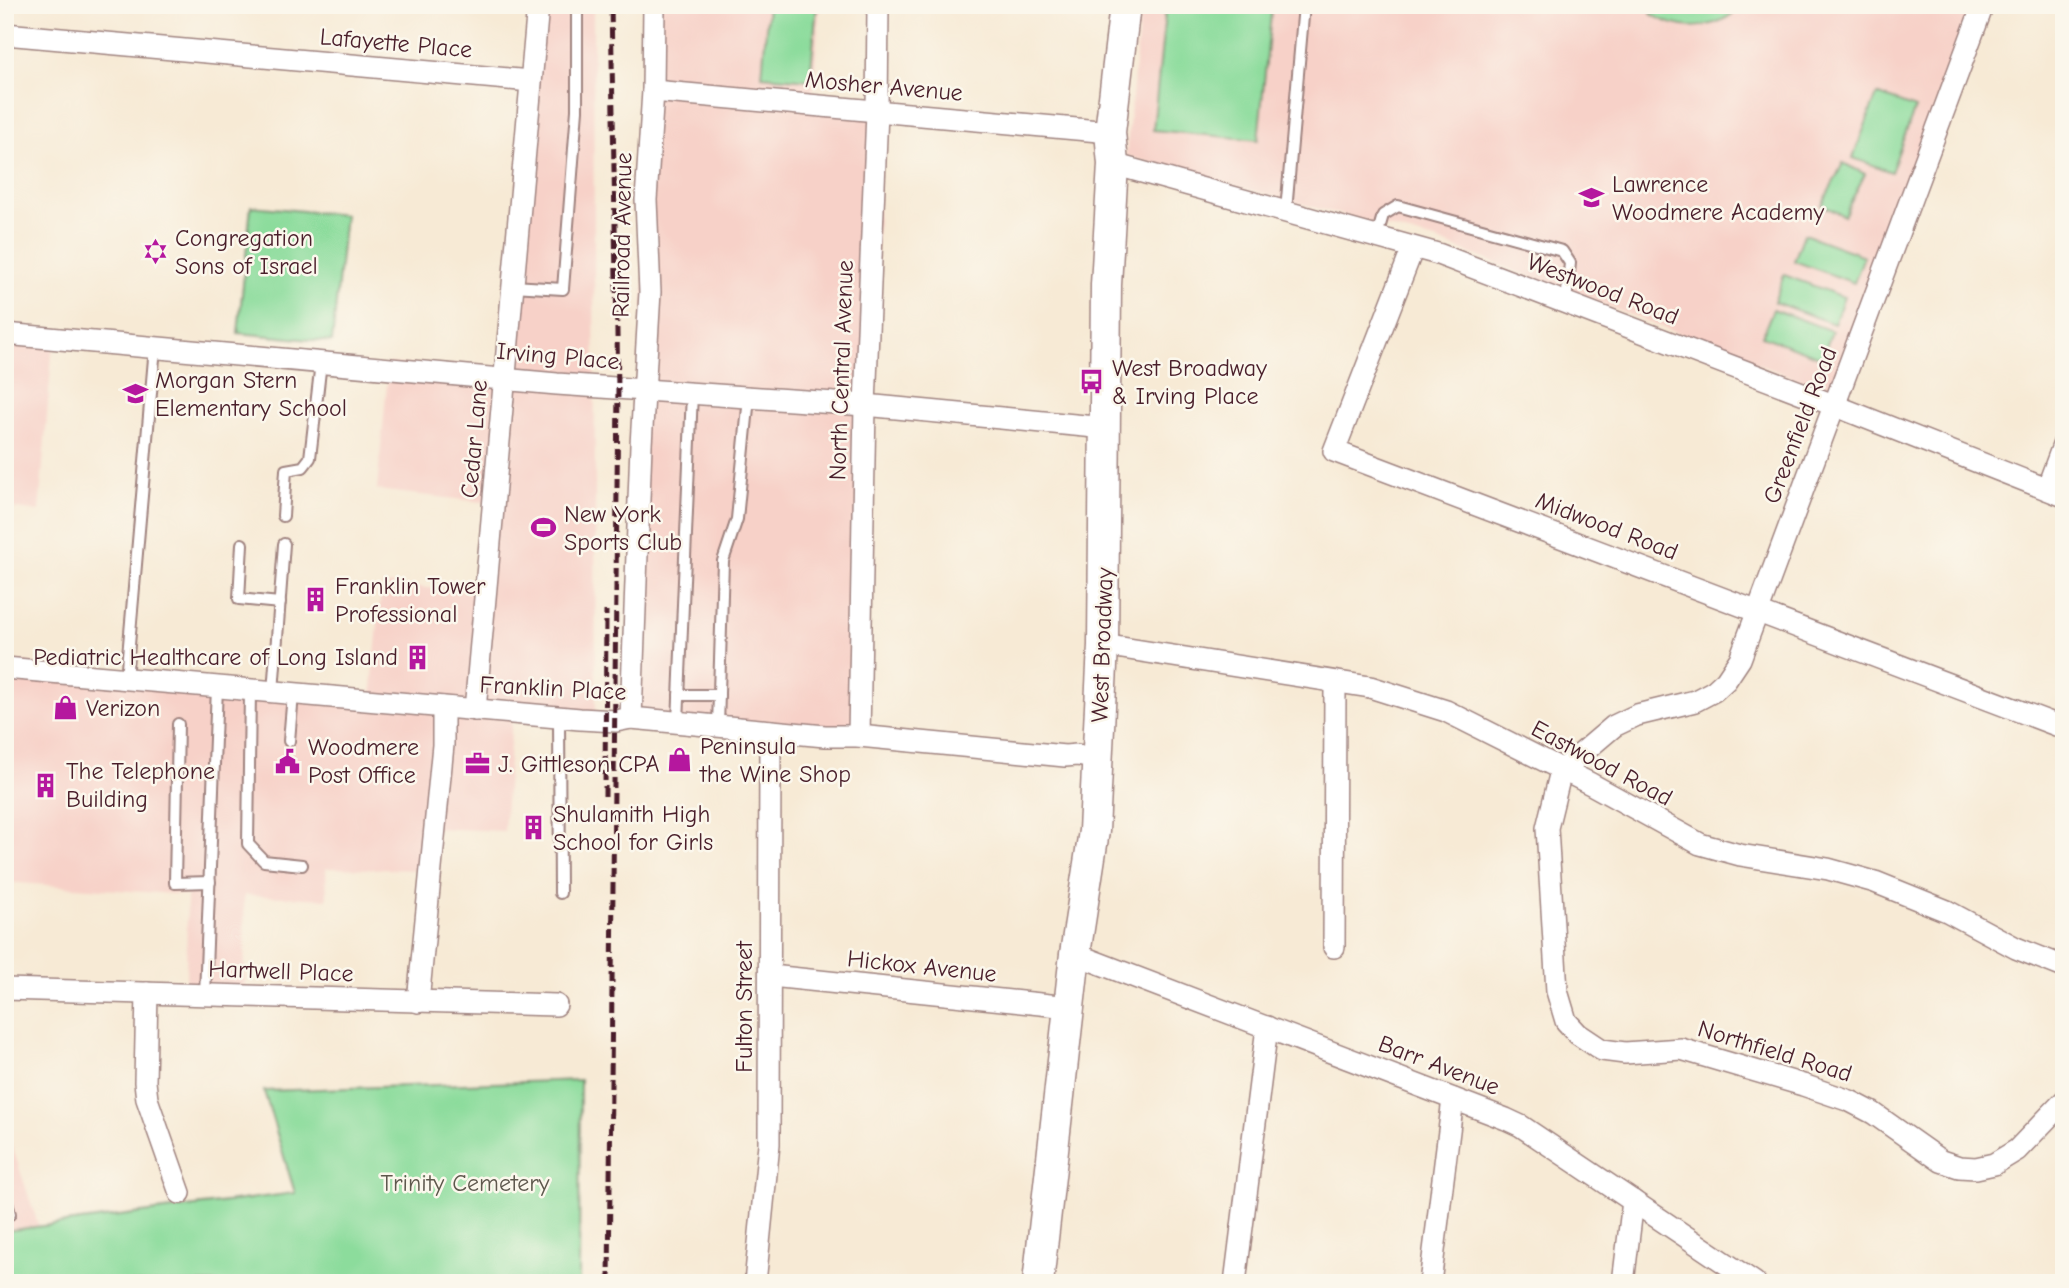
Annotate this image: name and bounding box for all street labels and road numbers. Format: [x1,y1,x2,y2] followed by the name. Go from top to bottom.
[319,22,473,64] street label: Lafayette Place
[804,65,964,107] street label: Mosher Avenue
[607,152,637,318] street label: Railroad Avenue
[1523,247,1683,331] street label: Westwood Road
[823,259,859,481] street label: North Central Avenue
[495,337,621,375] street label: Irving Place
[1757,343,1843,507] street label: Greenfield Road
[455,379,493,499] street label: Cedar Lane
[1532,486,1682,566] street label: Midwood Road
[1085,567,1119,723] street label: West Broadway
[479,670,627,706] street label: Franklin Place
[1527,714,1677,812] street label: Eastwood Road
[730,940,758,1073] street label: Fulton Street
[846,944,998,988] street label: Hickox Avenue
[208,954,354,988] street label: Hartwell Place
[1695,1014,1855,1088] street label: Northfield Road
[1375,1029,1503,1101] street label: Barr Avenue

